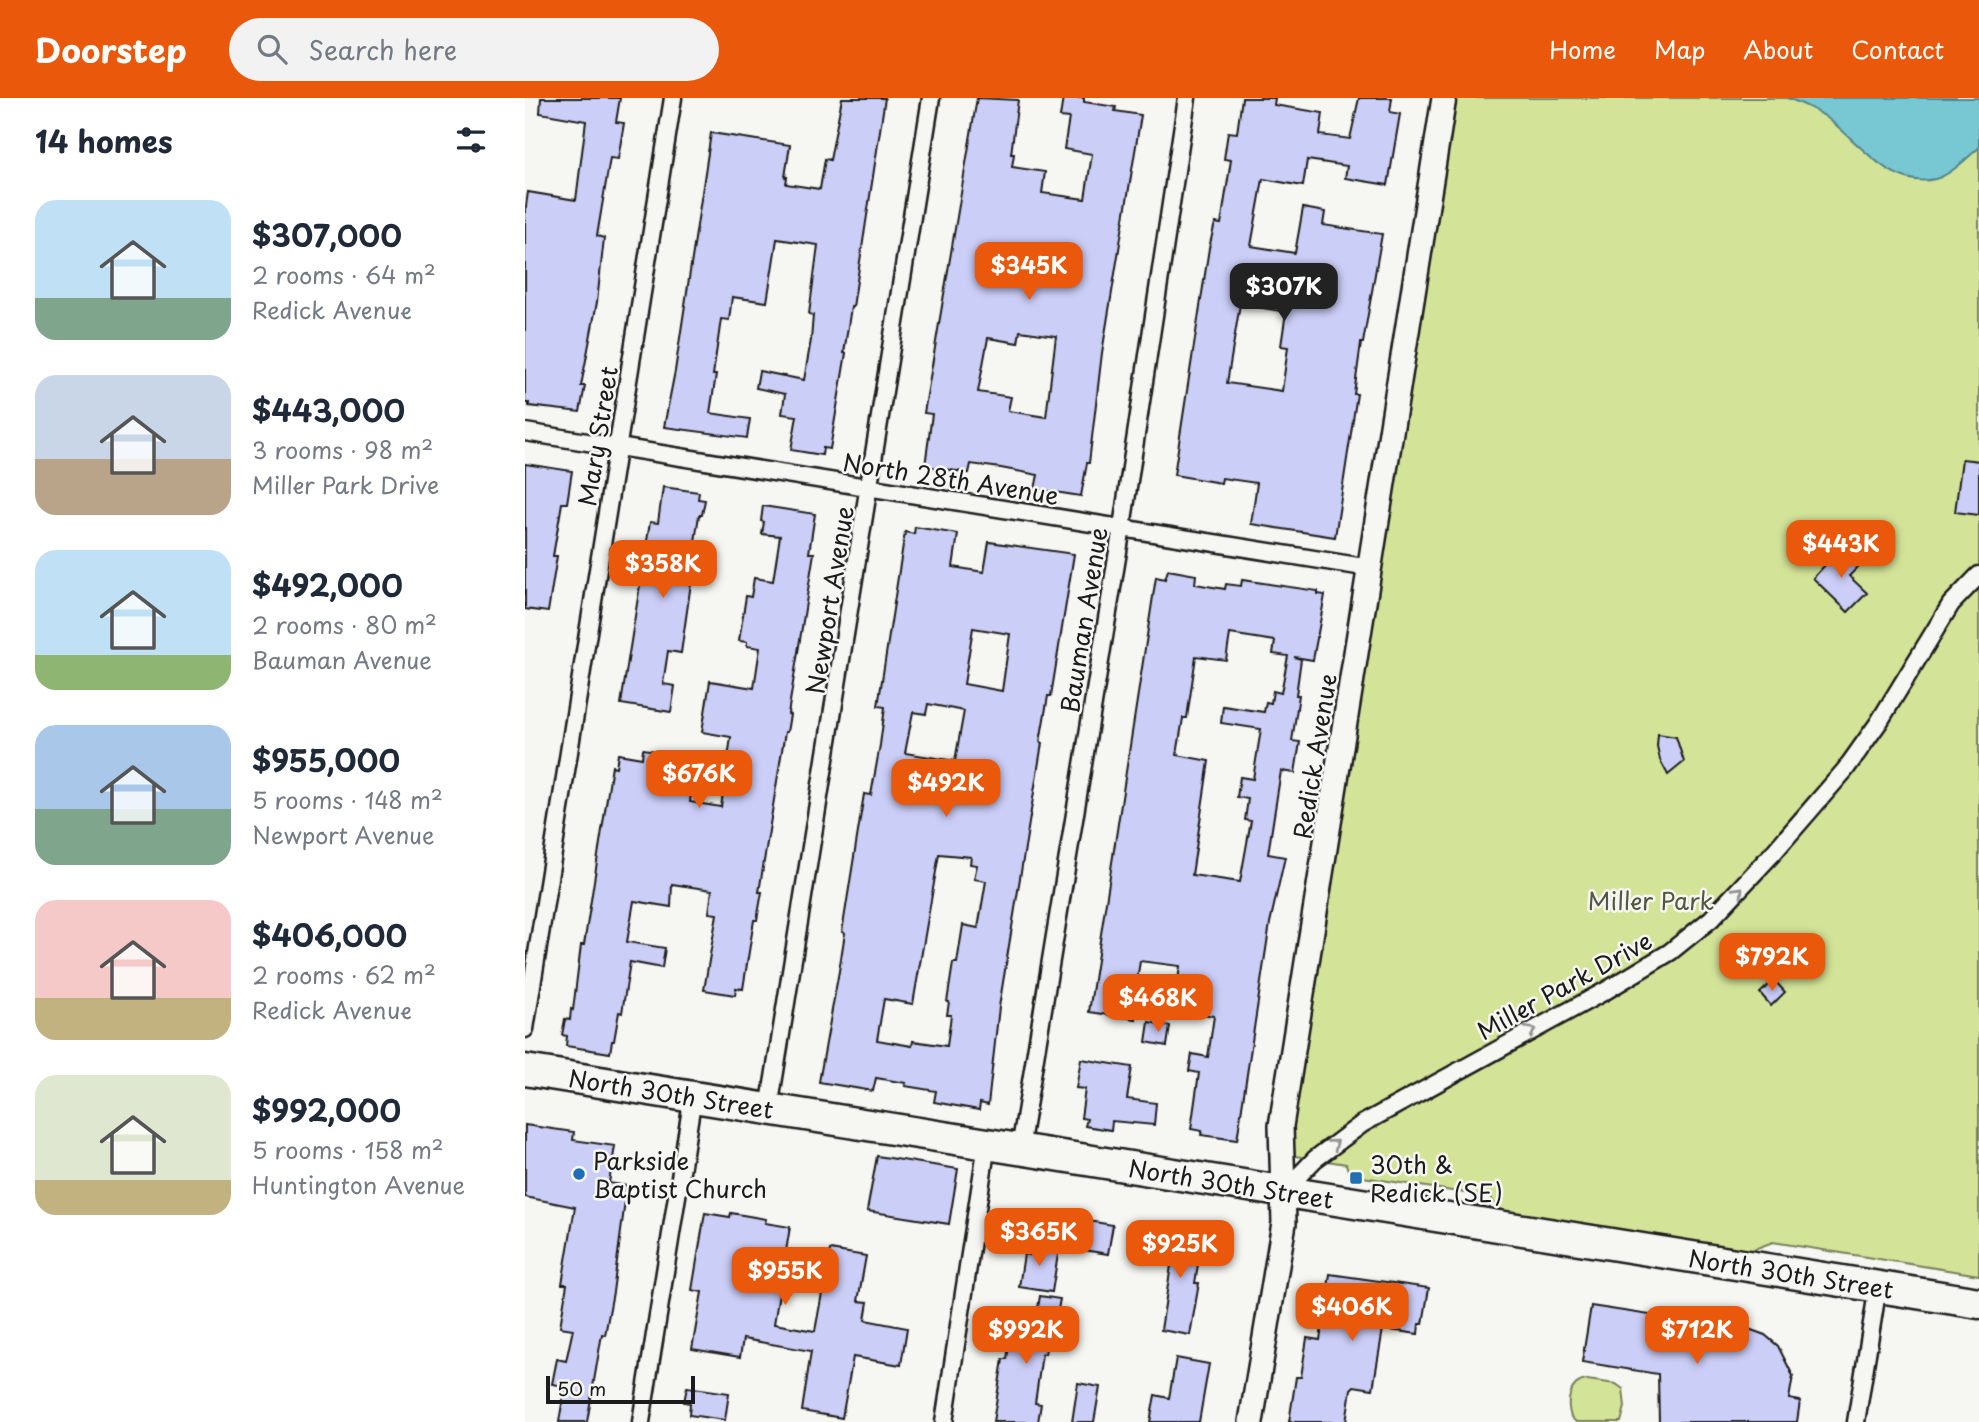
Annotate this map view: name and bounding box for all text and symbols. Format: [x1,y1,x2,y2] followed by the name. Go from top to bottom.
[229,18,719,81] search box
[35,24,187,74] text: Doorstep
[253,30,291,68] icon: search
[309,30,457,69] text: Search here
[1549,31,1616,67] text: Home
[1654,31,1705,67] text: Map
[1743,31,1813,67] text: About
[1851,31,1944,67] text: Contact
[35,118,173,163] text: 14 homes
[452,121,490,159] icon: filters
[252,212,402,257] text: $307,000
[91,228,175,312] icon: home
[980,242,1078,302] pin: $345K
[991,247,1067,282] text: $345K
[252,257,436,292] text: 2 rooms · 64 m²
[1235,264,1333,323] pin: $307K
[1246,268,1322,303] text: $307K
[252,292,412,327] text: Redick Avenue
[568,364,626,508] street label: Mary Street
[252,387,405,432] text: $443,000
[91,403,175,487] icon: home
[252,432,433,467] text: 3 rooms · 98 m²
[841,443,1061,513] street label: North 28th Avenue
[252,467,439,502] text: Miller Park Drive
[796,503,862,697] street label: Newport Avenue
[1792,520,1890,580] pin: $443K
[1051,525,1115,715] street label: Bauman Avenue
[1802,525,1880,560] text: $443K
[614,540,712,600] pin: $358K
[625,545,701,580] text: $358K
[252,562,403,607] text: $492,000
[91,578,175,662] icon: home
[252,607,437,642] text: 2 rooms · 80 m²
[252,642,432,677] text: Bauman Avenue
[1283,671,1345,841] street label: Redick Avenue
[252,737,400,782] text: $955,000
[650,750,748,810] pin: $676K
[91,753,175,837] icon: home
[662,755,736,790] text: $676K
[897,760,995,819] pin: $492K
[907,764,985,799] text: $492K
[252,782,443,817] text: 5 rooms · 148 m²
[252,817,435,852] text: Newport Avenue
[1588,882,1714,918] park label: Miller Park
[1730,886,1743,899] one-way arrow
[252,912,407,957] text: $406,000
[1470,922,1658,1048] street label: Miller Park Drive
[91,928,175,1012] icon: home
[1723,934,1821,993] pin: $792K
[1735,938,1809,973] text: $792K
[252,957,436,992] text: 2 rooms · 62 m²
[1109,974,1207,1034] pin: $468K
[1119,979,1197,1014] text: $468K
[252,992,412,1027] text: Redick Avenue
[1524,1026,1536,1039] one-way arrow
[566,1059,776,1127] street label: North 30th Street
[252,1087,401,1132] text: $992,000
[91,1103,175,1187] icon: home
[252,1132,444,1167] text: 5 rooms · 158 m²
[1325,1140,1338,1152] one-way arrow
[593,1142,767,1206] place label: Parkside Baptist Church
[1370,1146,1503,1210] place label: 30th & Redick (SE)
[1126,1149,1336,1217] street label: North 30th Street
[571,1166,587,1182] marker: Parkside Baptist Church
[252,1167,465,1202] text: Huntington Avenue
[1348,1170,1364,1186] marker: 30th & Redick (SE)
[990,1208,1088,1268] pin: $365K
[1000,1213,1078,1248] text: $365K
[1131,1220,1229,1280] pin: $925K
[1142,1225,1218,1260] text: $925K
[1686,1239,1896,1307] street label: North 30th Street
[736,1248,834,1307] pin: $955K
[748,1252,822,1287] text: $955K
[1303,1284,1401,1343] pin: $406K
[1312,1288,1392,1323] text: $406K
[977,1306,1075,1366] pin: $992K
[1648,1306,1746,1366] pin: $712K
[988,1311,1064,1346] text: $992K
[1661,1311,1733,1346] text: $712K
[546,1373,695,1405] scale bar
[557,1374,606,1402] text: 50 m

